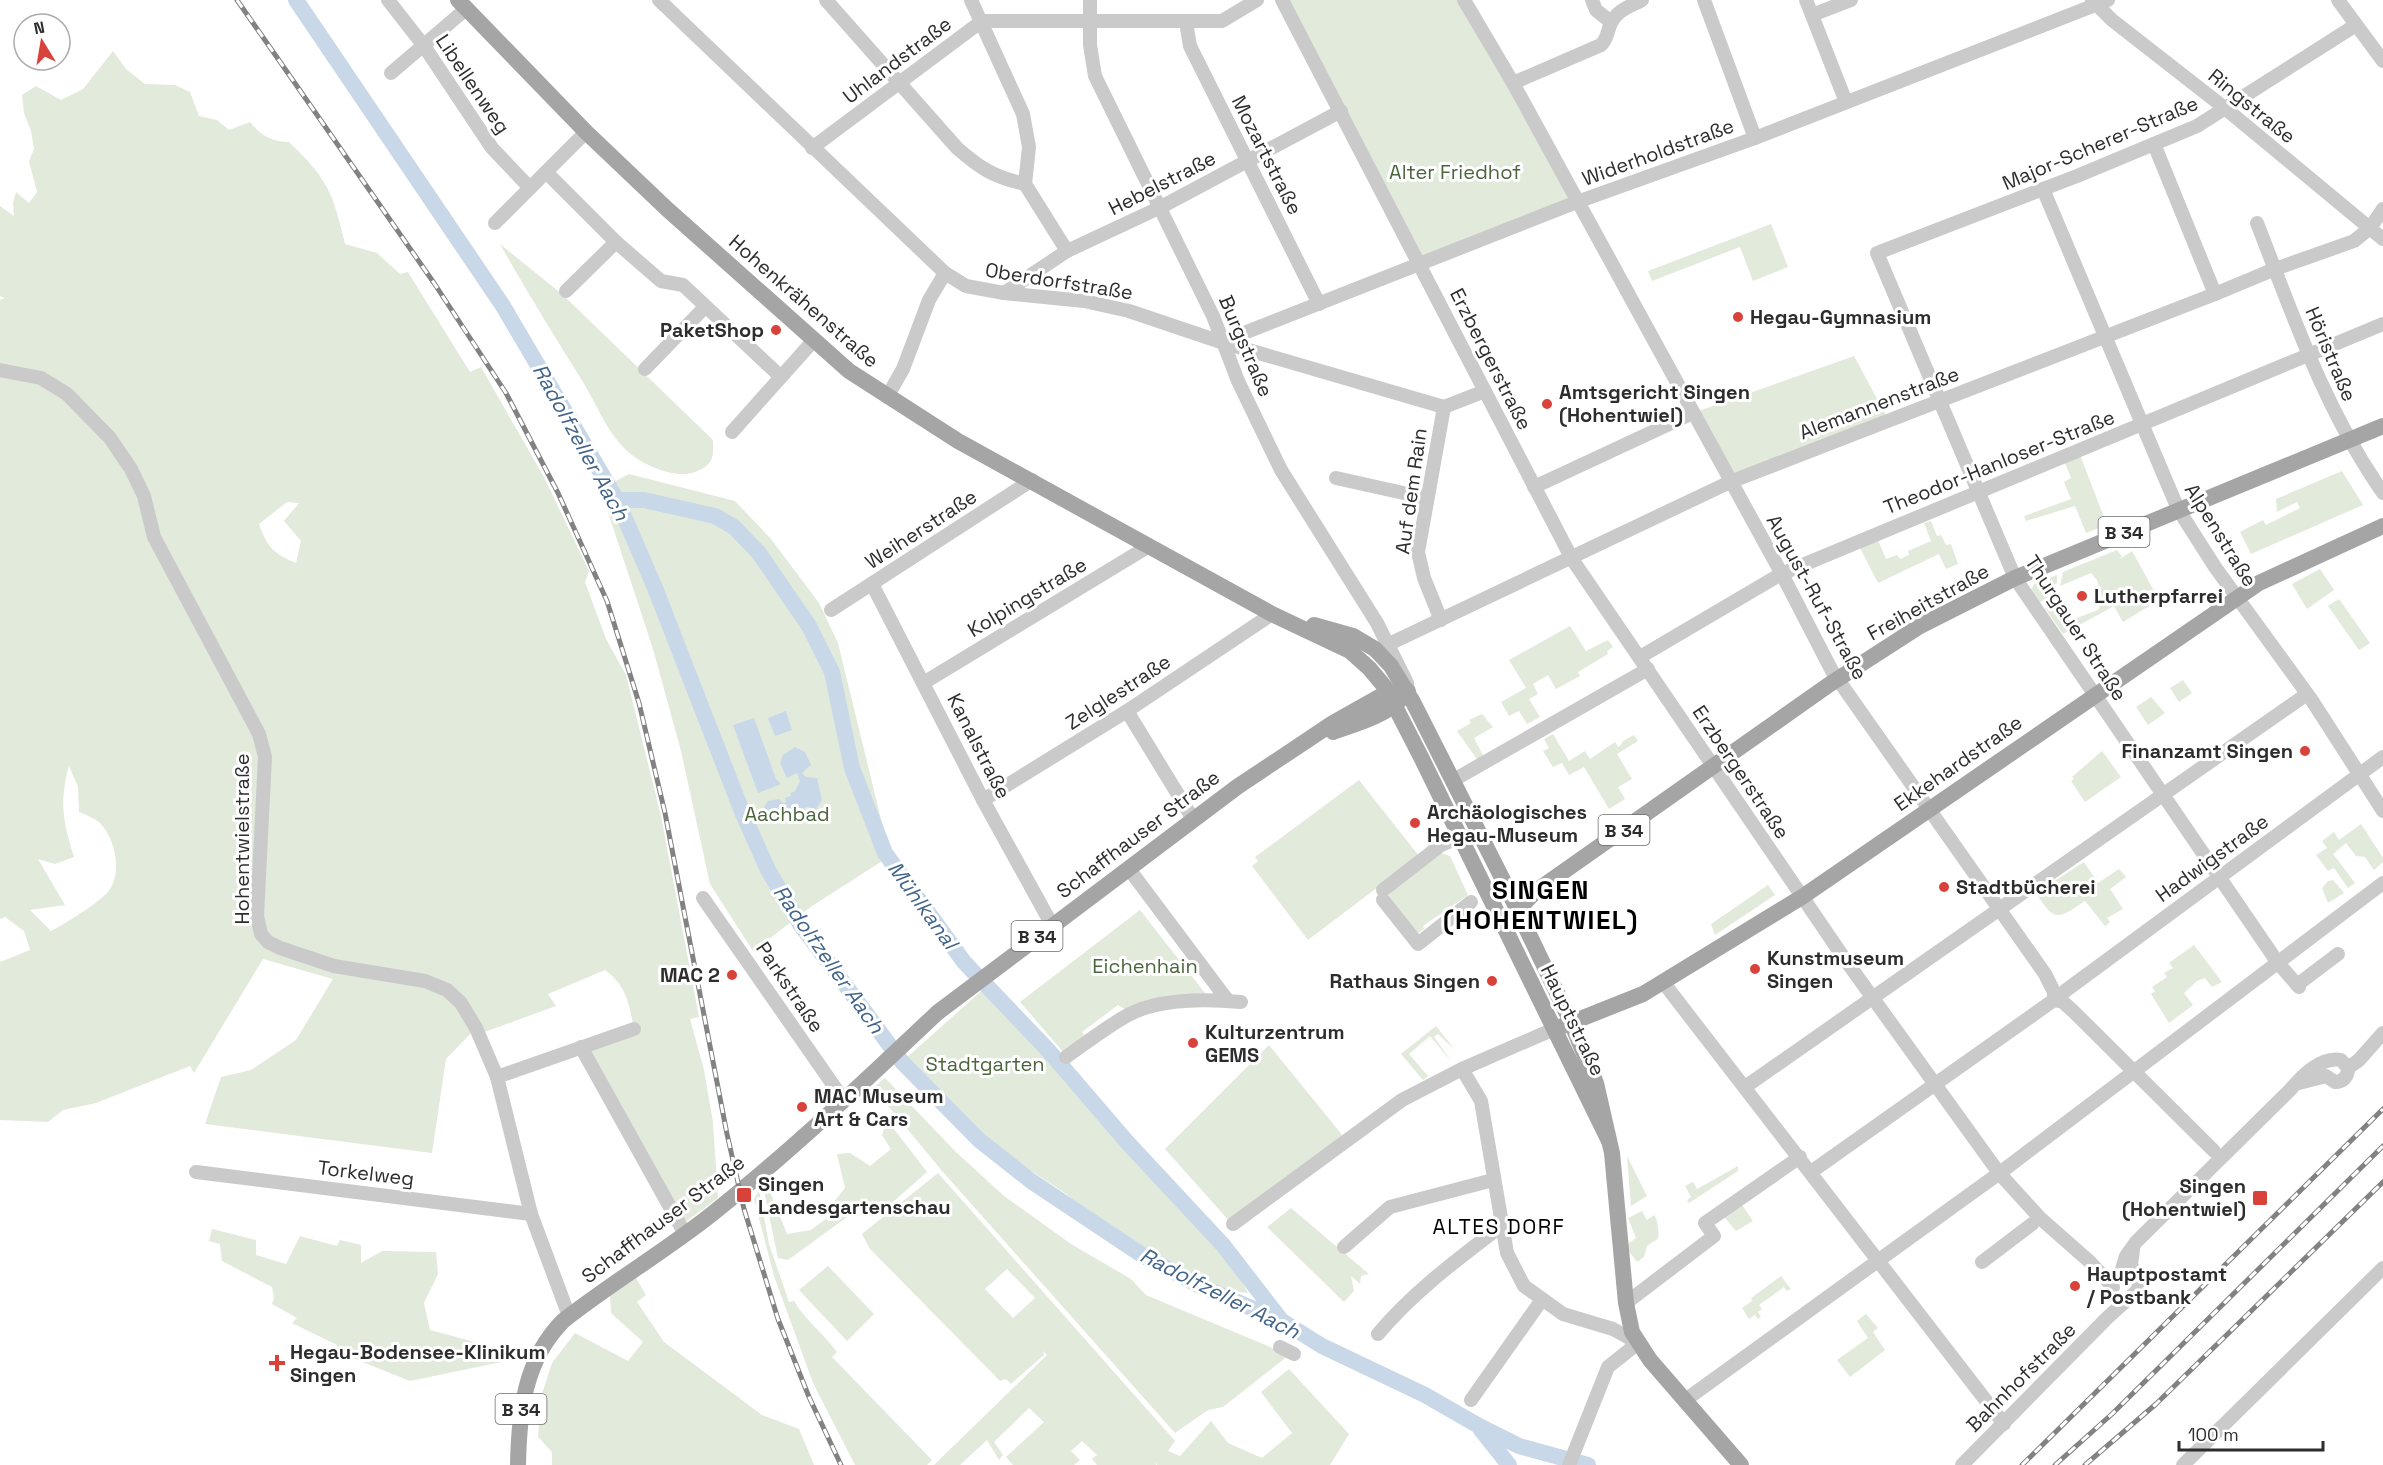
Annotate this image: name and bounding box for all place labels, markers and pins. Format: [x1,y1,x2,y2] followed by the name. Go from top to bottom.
[1750,304,1931,330] place label: Hegau-Gymnasium
[1731,310,1745,324] marker: Hegau-Gymnasium
[660,317,764,343] place label: PaketShop
[769,323,783,337] marker: PaketShop
[1559,379,1750,428] place label: Amtsgericht Singen (Hohentwiel)
[1540,397,1554,411] marker: Amtsgericht Singen (Hohentwiel)
[2094,583,2223,609] place label: Lutherpfarrei
[2075,589,2089,603] marker: Lutherpfarrei
[2122,738,2293,764] place label: Finanzamt Singen
[2298,744,2312,758] marker: Finanzamt Singen
[1427,799,1587,848] place label: Archäologisches Hegau-Museum
[1408,816,1422,830] marker: Archäologisches Hegau-Museum
[1956,874,2096,900] place label: Stadtbücherei
[1937,880,1951,894] marker: Stadtbücherei
[1767,945,1904,994] place label: Kunstmuseum Singen
[660,962,720,988] place label: MAC 2
[1748,962,1762,976] marker: Kunstmuseum Singen
[725,968,739,982] marker: MAC 2
[1330,968,1480,994] place label: Rathaus Singen
[1485,974,1499,988] marker: Rathaus Singen
[1205,1019,1345,1068] place label: Kulturzentrum GEMS
[1186,1036,1200,1050] marker: Kulturzentrum GEMS
[814,1083,944,1132] place label: MAC Museum Art & Cars
[795,1100,809,1114] marker: MAC Museum Art & Cars
[758,1171,950,1220] place label: Singen Landesgartenschau
[2122,1173,2246,1222] place label: Singen (Hohentwiel)
[735,1186,753,1204] marker: Singen Landesgartenschau
[2251,1189,2269,1207] marker: Singen (Hohentwiel)
[2086,1261,2227,1310] place label: Hauptpostamt / Postbank
[2068,1279,2082,1293] marker: Hauptpostamt / Postbank
[290,1339,545,1388] place label: Hegau-Bodensee-Klinikum Singen
[268,1354,286,1372] marker: Hegau-Bodensee-Klinikum Singen

